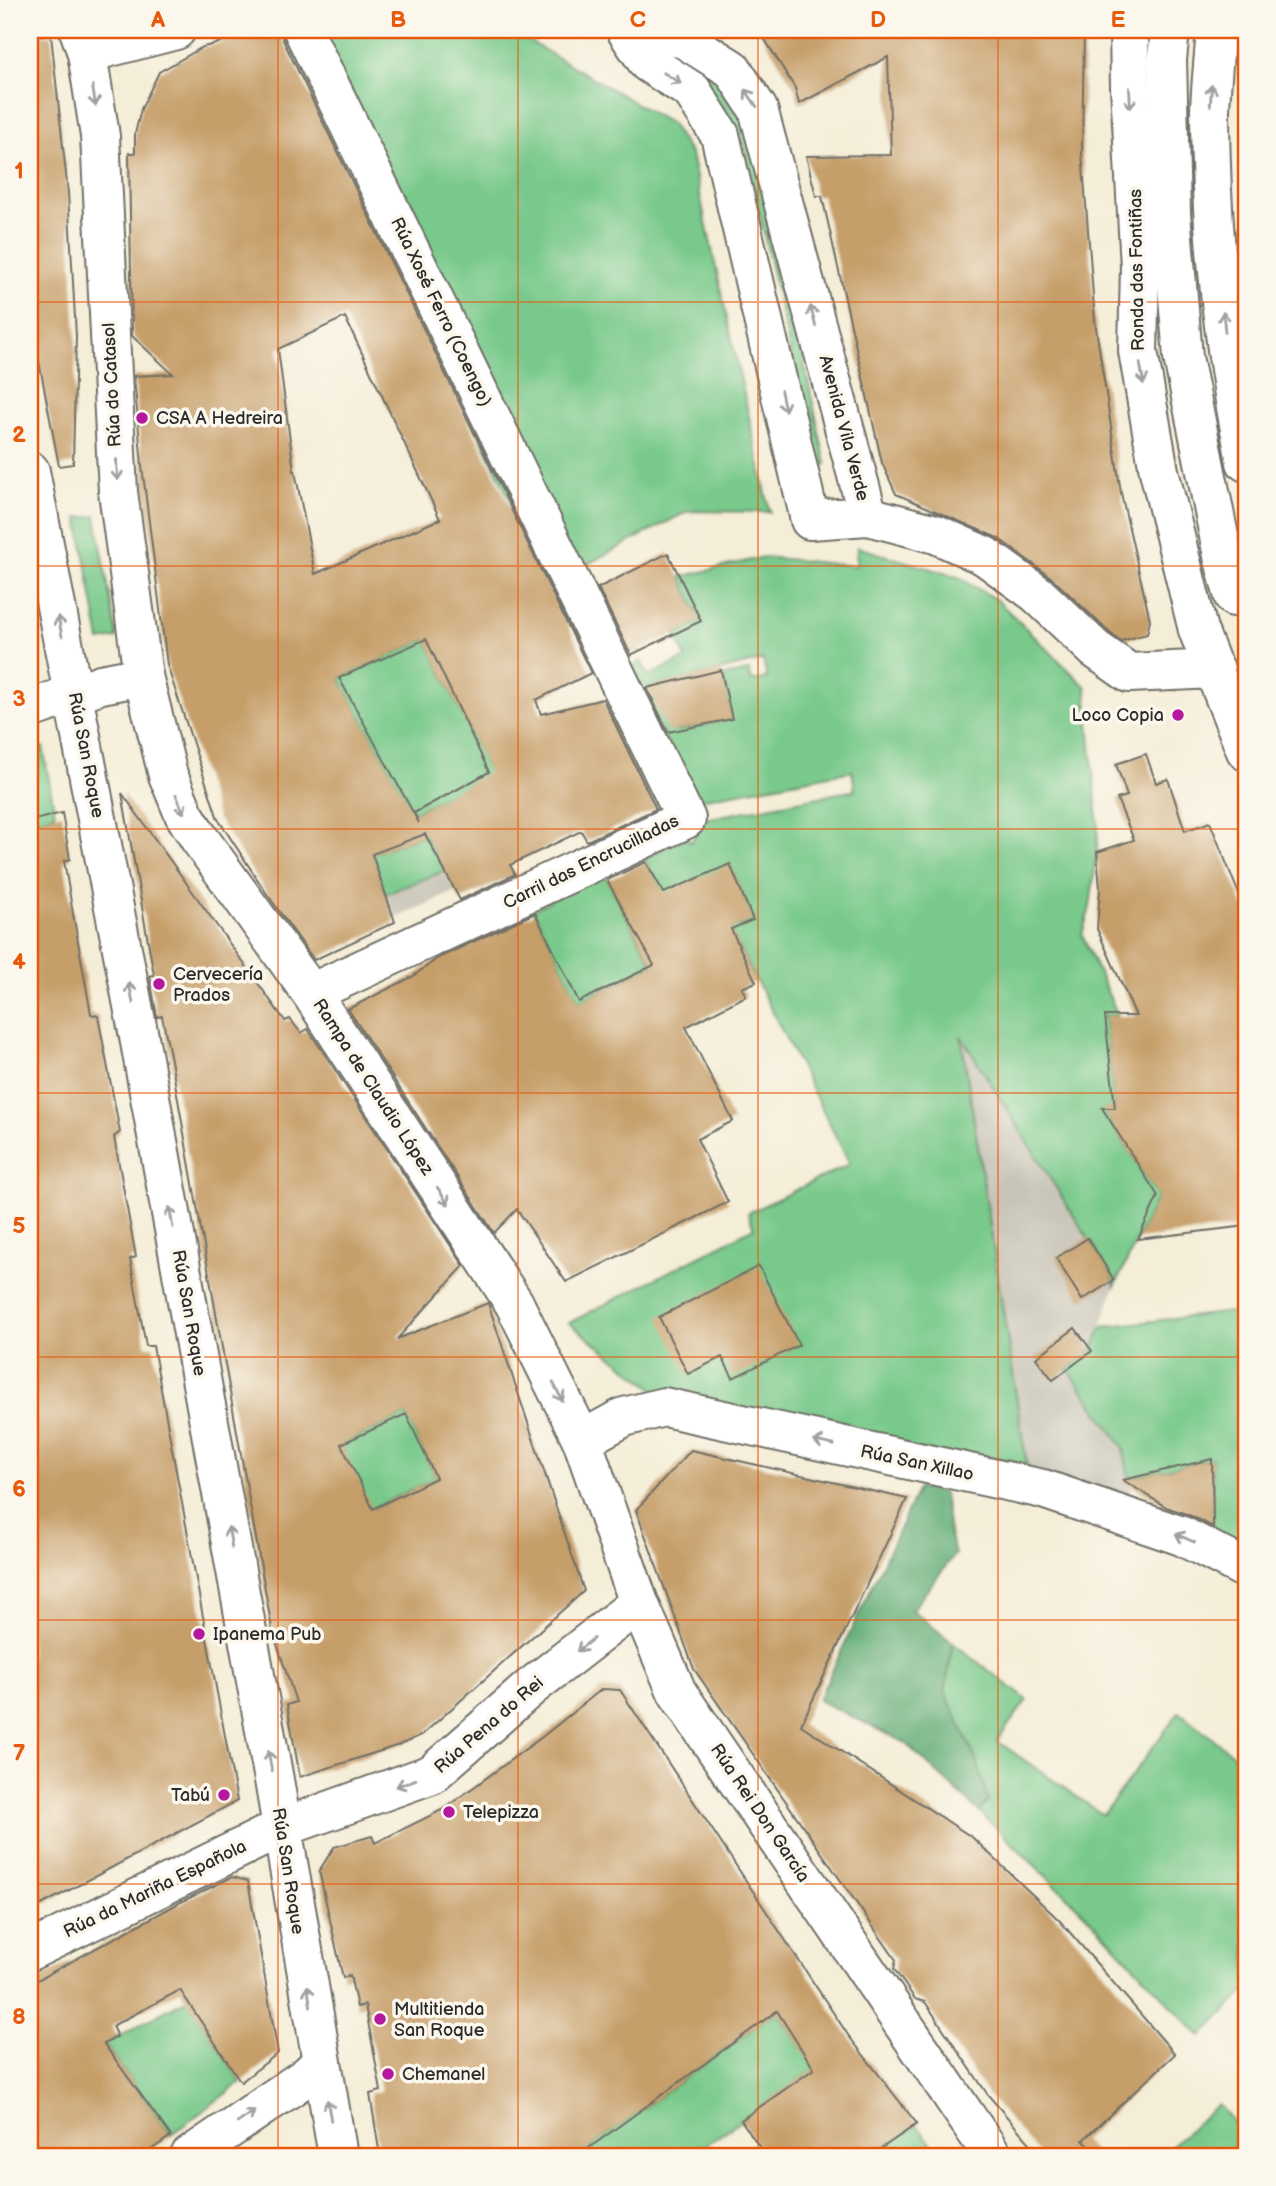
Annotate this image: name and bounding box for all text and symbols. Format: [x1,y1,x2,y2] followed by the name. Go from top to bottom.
[150,6,166,34] text: A
[390,6,406,34] text: B
[630,6,646,34] text: C
[870,6,886,34] text: D
[1111,6,1126,34] text: E
[661,72,681,86] one-way arrow
[87,84,100,107] one-way arrow
[1205,84,1218,107] one-way arrow
[1124,86,1137,109] one-way arrow
[744,89,758,108] one-way arrow
[14,157,24,185] text: 1
[1125,189,1149,351] street label: Ronda das Fontiñas
[386,214,496,410] street label: Rúa Xosé Ferro (Coengo)
[806,305,819,327] one-way arrow
[1217,311,1230,334] one-way arrow
[98,322,126,448] street label: Rúa do Catasol
[814,353,874,504] street label: Avenida Vila Verde
[1136,362,1149,385] one-way arrow
[777,389,790,412] one-way arrow
[156,408,283,429] place label: CSA A Hedreira
[134,410,150,426] marker: CSA A Hedreira
[12,421,26,449] text: 2
[110,458,123,481] one-way arrow
[53,615,67,638] one-way arrow
[12,685,26,713] text: 3
[64,690,109,820] street label: Rúa San Roque
[1071,705,1164,726] place label: Loco Copia
[1170,707,1186,723] marker: Loco Copia
[175,793,188,814] one-way arrow
[500,810,682,914] street label: Carril das Encrucilladas
[12,948,26,976] text: 4
[173,964,263,1006] place label: Cervecería Prados
[151,976,167,992] marker: Cervecería Prados
[123,982,137,1005] one-way arrow
[308,995,438,1179] street label: Rampa de Claudio López
[436,1186,451,1205] one-way arrow
[164,1206,178,1229] one-way arrow
[12,1212,26,1240] text: 5
[168,1248,210,1378] street label: Rúa San Roque
[552,1381,566,1402] one-way arrow
[813,1435,836,1449] one-way arrow
[859,1441,975,1485] street label: Rúa San Xillao
[12,1475,26,1503] text: 6
[222,1526,236,1549] one-way arrow
[1175,1531,1196,1544] one-way arrow
[213,1624,321,1645] place label: Ipanema Pub
[191,1626,207,1642] marker: Ipanema Pub
[576,1638,595,1653] one-way arrow
[430,1672,548,1778] street label: Rúa Pena do Rei
[13,1739,26,1767] text: 7
[706,1740,814,1886] street label: Rúa Rei Don García
[263,1750,276,1773] one-way arrow
[396,1778,418,1791] one-way arrow
[171,1785,210,1806] place label: Tabú
[216,1787,232,1803] marker: Tabú
[463,1802,539,1823] place label: Telepizza
[441,1804,457,1820] marker: Telepizza
[268,1806,308,1936] street label: Rúa San Roque
[60,1836,250,1942] street label: Rúa da Mariña Española
[302,1985,315,2008] one-way arrow
[394,1999,485,2041] place label: Multitienda San Roque
[12,2003,26,2031] text: 8
[372,2011,388,2027] marker: Multitienda San Roque
[402,2064,485,2085] place label: Chemanel
[380,2066,396,2082] marker: Chemanel
[322,2099,336,2121] one-way arrow
[236,2110,255,2124] one-way arrow

